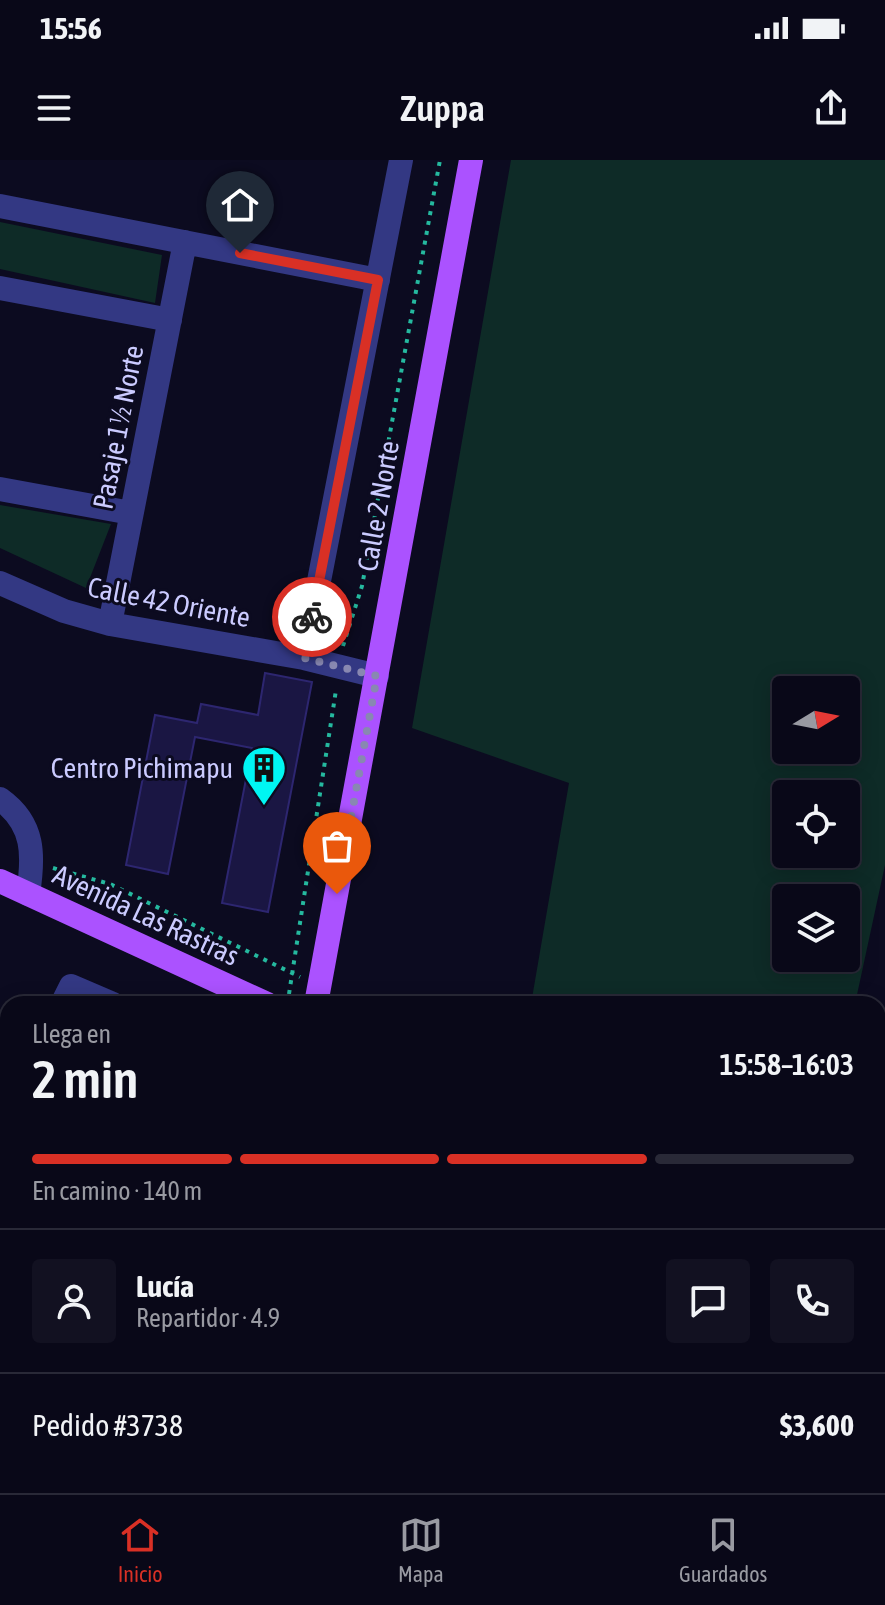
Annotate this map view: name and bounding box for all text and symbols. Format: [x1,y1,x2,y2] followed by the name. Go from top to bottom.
[40,11,102,45] text: 15:56
[32,86,76,130] icon: menu
[809,86,853,130] icon: share
[400,87,485,129] text: Zuppa
[206,171,274,253] pin
[218,183,262,227] icon: home
[86,342,150,512] street label: Pasaje 1½ Norte
[351,438,405,574] street label: Calle 2 Norte
[85,571,253,633] street label: Calle 42 Oriente
[272,577,352,657] courier
[290,595,334,639] icon: bike
[772,676,860,764] north arrow
[772,676,860,972] map controls
[240,744,288,807] building icon: Centro Pichimapu
[51,752,233,784] place label: Centro Pichimapu
[772,780,860,868] button: locate
[303,812,371,894] pin
[315,824,359,868] icon: bag
[48,858,244,972] street label: Avenida Las Rastras
[772,884,860,972] button: layers
[32,1019,111,1049] text: Llega en
[719,1047,854,1081] text: 15:58–16:03
[32,1049,138,1109] text: 2 min
[32,1176,202,1206] text: En camino · 140 m
[32,1259,116,1343] button: person
[666,1259,750,1343] button: chat
[770,1259,854,1343] button: phone
[136,1269,194,1303] text: Lucía
[136,1303,280,1333] text: Repartidor · 4.9
[32,1408,183,1442] text: Pedido #3738
[780,1408,854,1442] text: $3,600
[118,1513,163,1587] tab: Inicio
[398,1513,444,1587] tab: Mapa
[679,1513,767,1587] tab: Guardados

